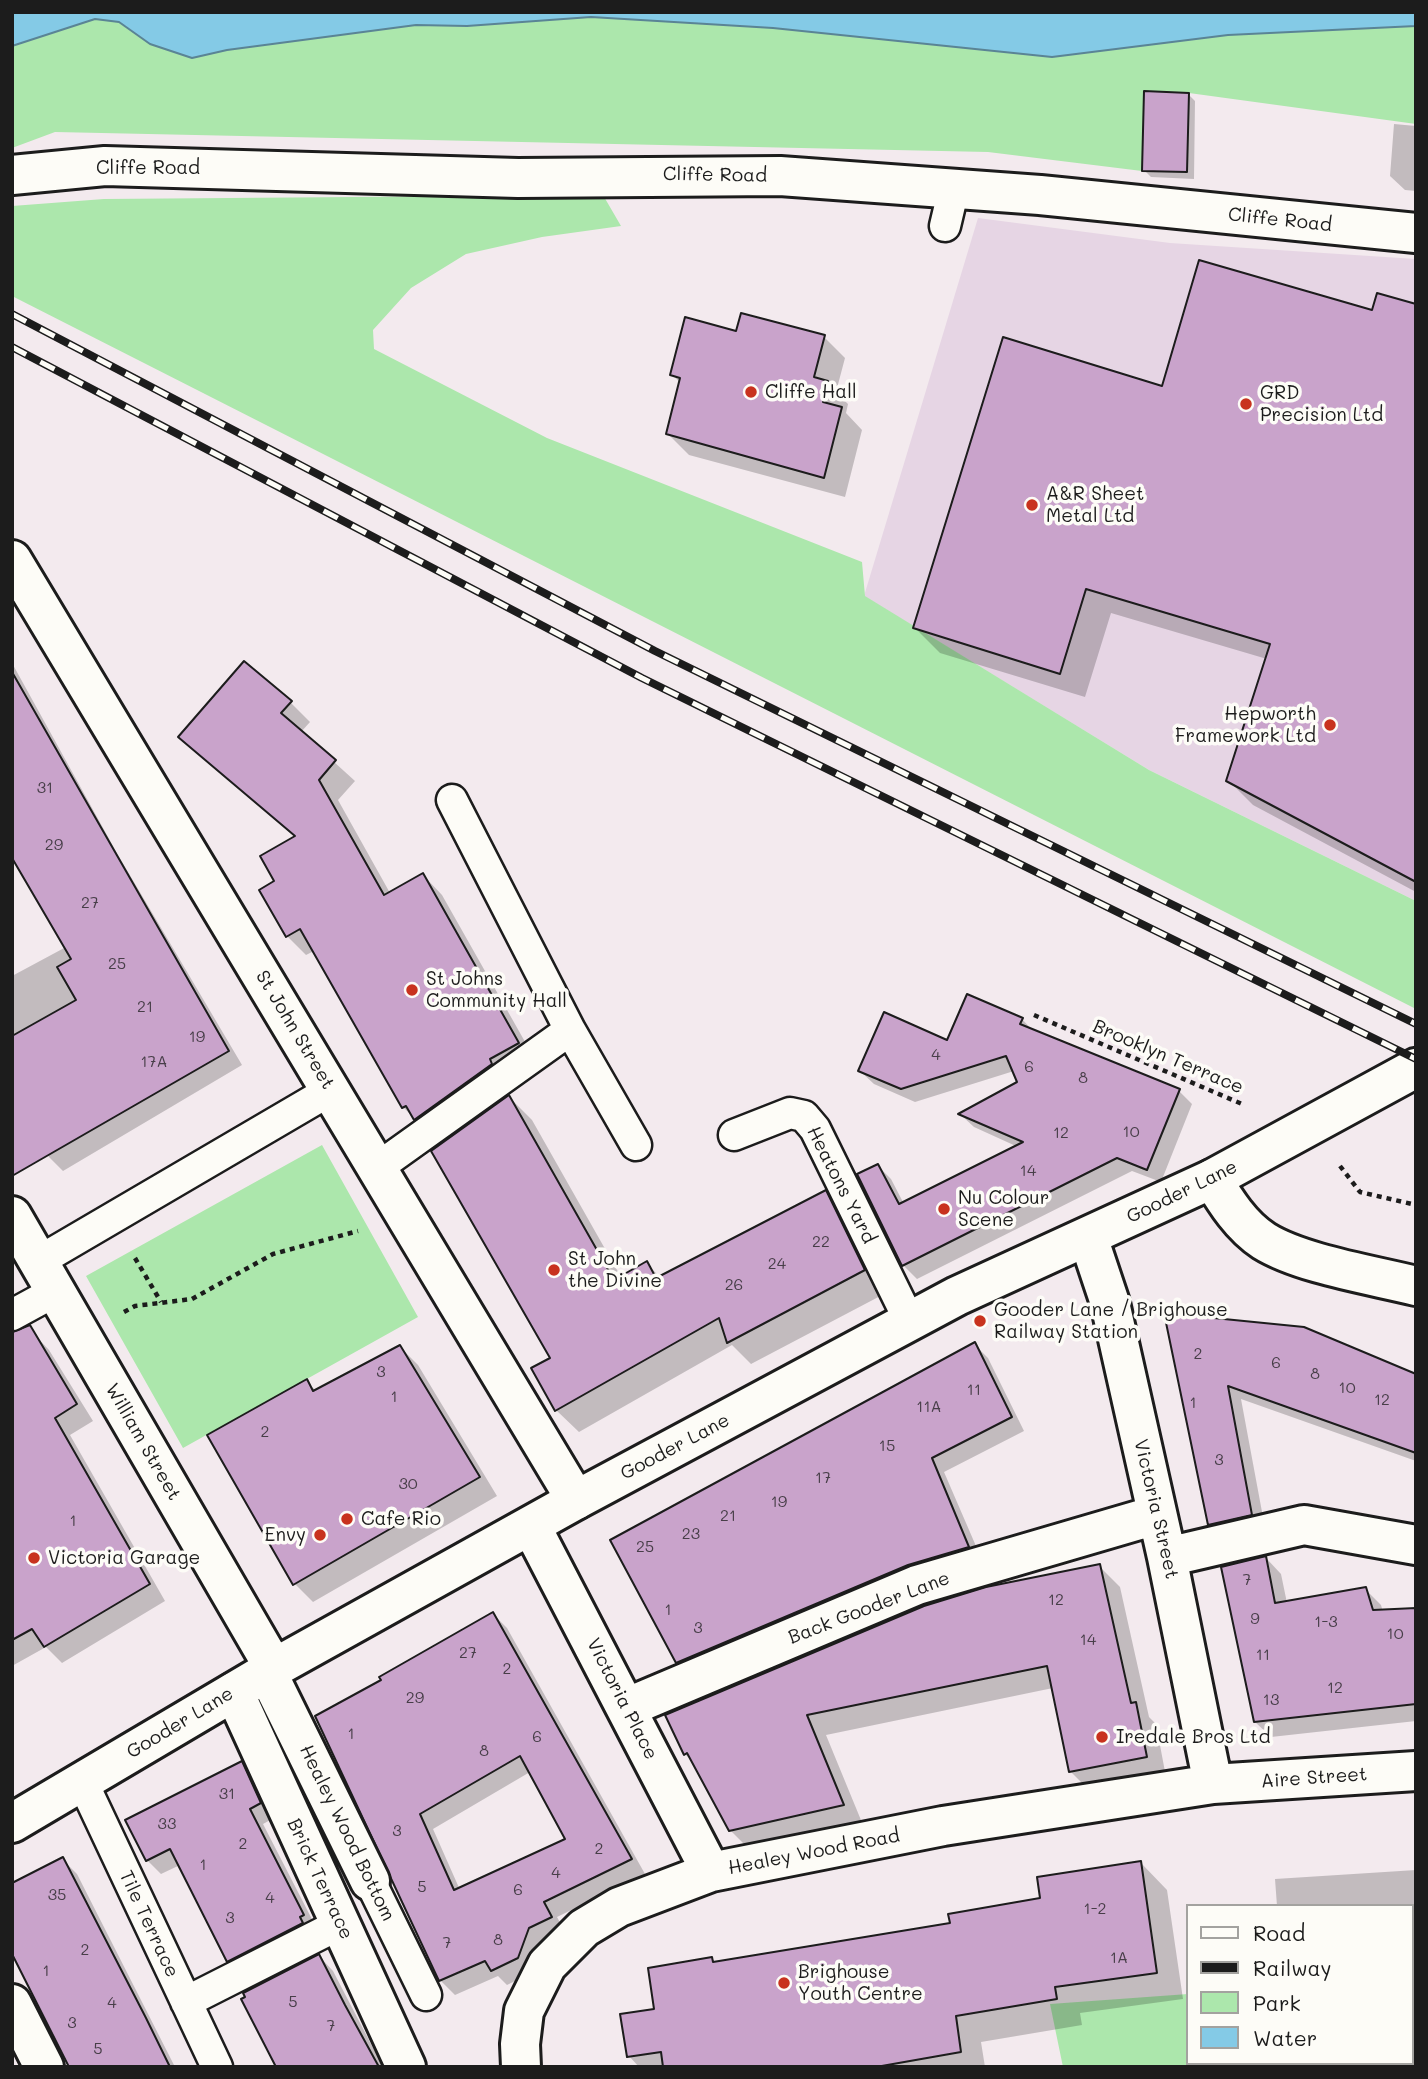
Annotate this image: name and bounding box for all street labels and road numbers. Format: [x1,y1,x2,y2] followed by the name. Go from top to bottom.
[96,157,200,179] street label: Cliffe Road
[663,163,767,187] street label: Cliffe Road
[1227,203,1333,237] street label: Cliffe Road
[251,966,339,1094] street label: St John Street
[1089,1015,1247,1099] street label: Brooklyn Terrace
[802,1123,880,1247] street label: Heatons Yard
[1123,1155,1241,1229] street label: Gooder Lane
[100,1379,186,1505] street label: William Street
[617,1409,733,1485] street label: Gooder Lane
[1129,1437,1183,1581] street label: Victoria Street
[785,1567,953,1649] street label: Back Gooder Lane
[582,1634,662,1764] street label: Victoria Place
[123,1682,237,1764] street label: Gooder Lane
[294,1741,400,1925] street label: Healey Wood Bottom
[1260,1763,1368,1793] street label: Aire Street
[282,1815,358,1943] street label: Brick Terrace
[726,1824,902,1880] street label: Healey Wood Road
[114,1867,184,1981] street label: Tile Terrace

